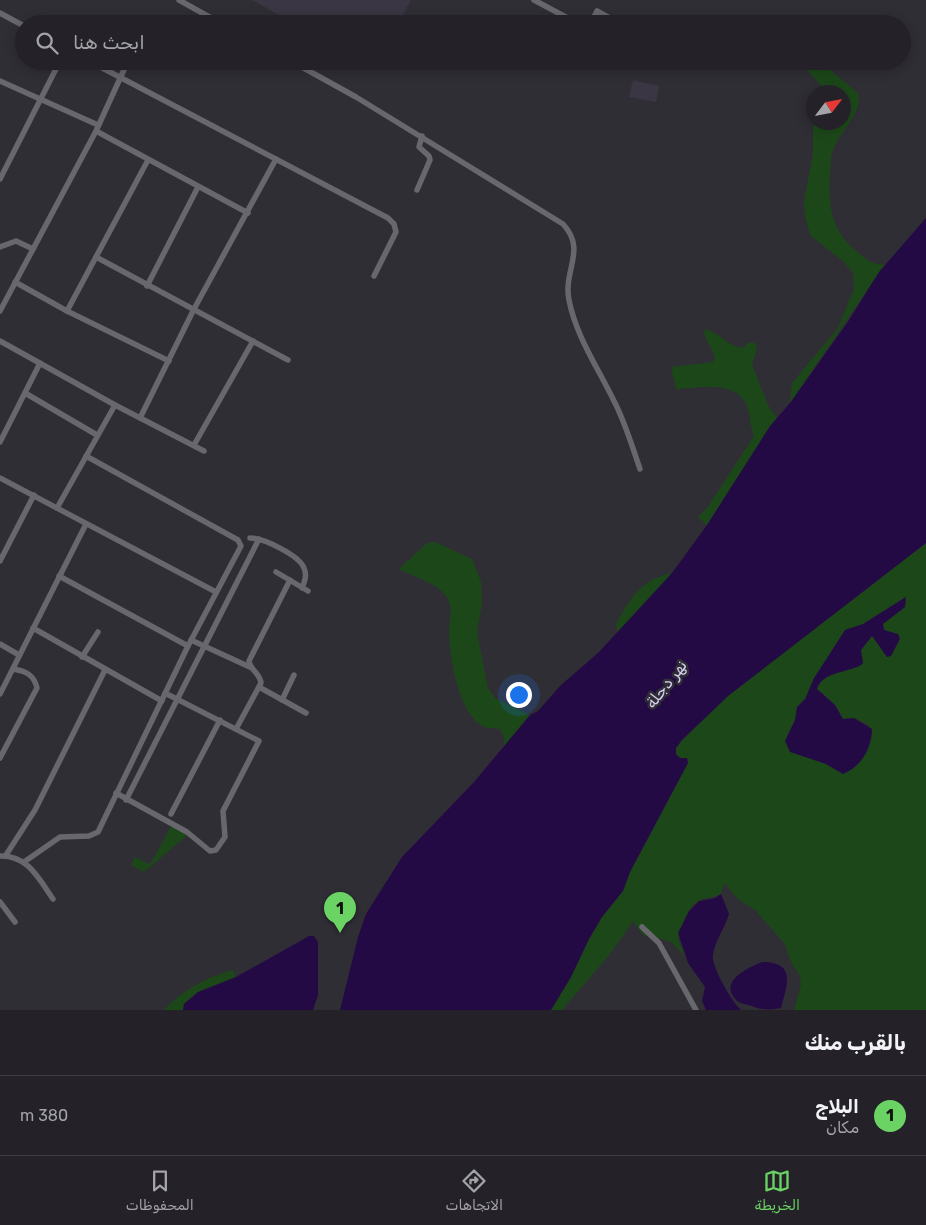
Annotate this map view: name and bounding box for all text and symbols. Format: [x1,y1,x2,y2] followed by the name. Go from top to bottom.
[15,15,911,70] search box
[33,29,61,57] icon: search
[73,31,145,54] text: ابحث هنا
[806,85,851,130] north arrow
[641,656,691,713] water label: نهر دجلة
[506,682,532,708] your location
[324,892,356,933] pin: 1
[805,1030,906,1055] text: بالقرب منك
[815,1095,859,1118] text: البلاج
[20,1106,68,1125] text: 380 m
[886,1106,894,1125] text: 1
[826,1118,859,1137] text: مكان
[126,1167,194,1214] tab: المحفوظات
[446,1167,503,1214] tab: الاتجاهات
[755,1167,800,1214] tab: الخريطة

